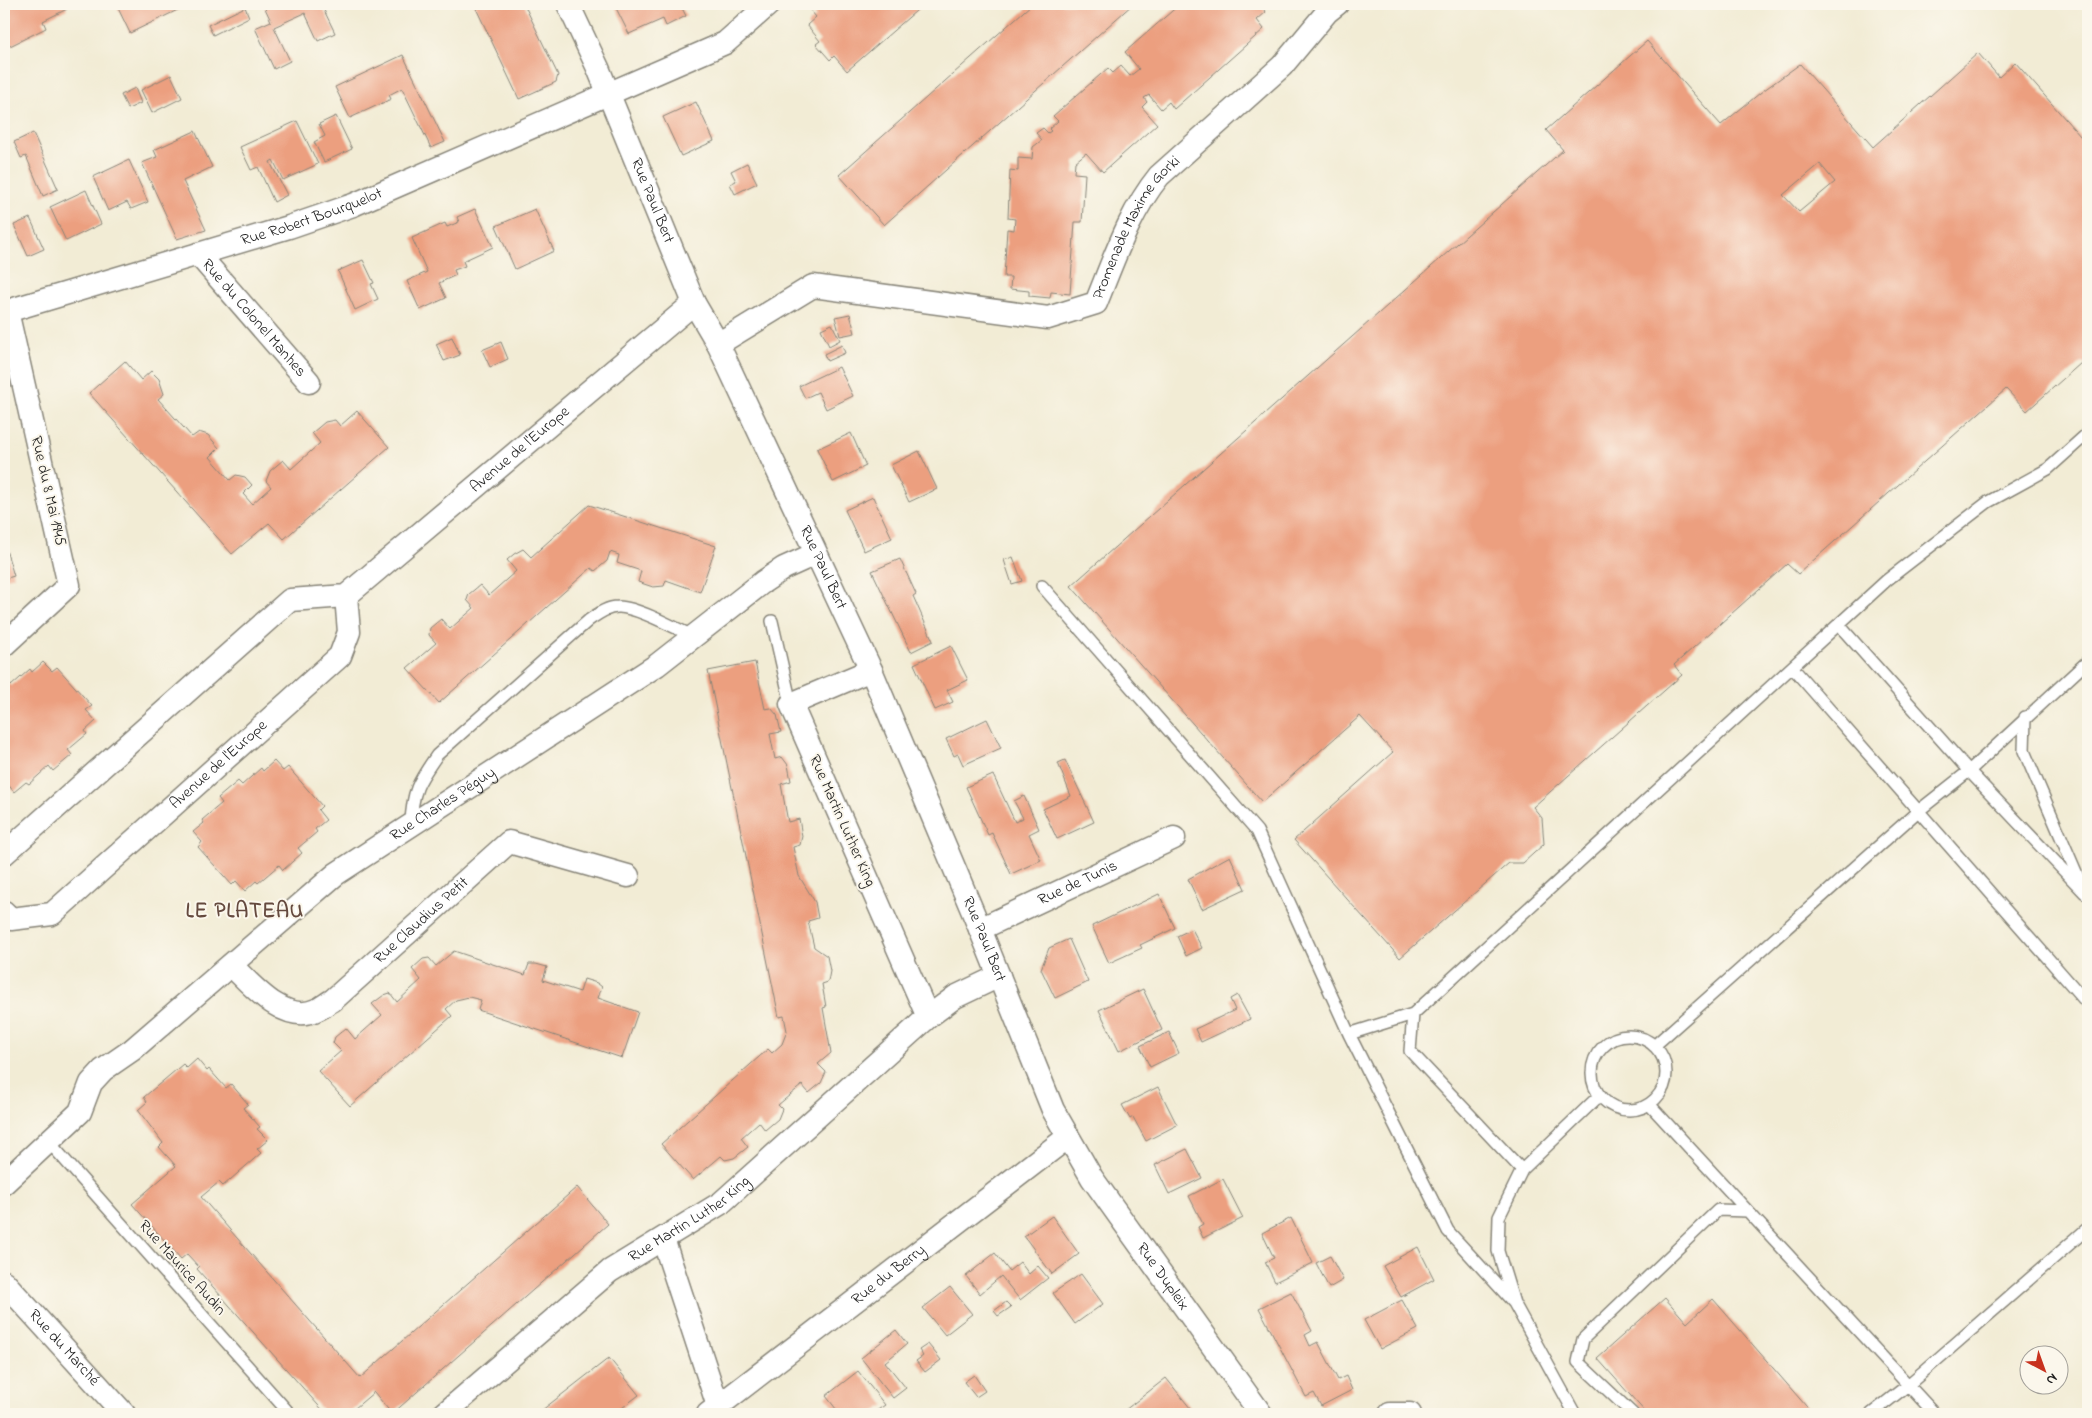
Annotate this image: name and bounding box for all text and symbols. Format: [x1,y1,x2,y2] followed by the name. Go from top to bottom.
[1087,150,1186,303] street label: Promenade Maxime Gorki
[624,154,681,248] street label: Rue Paul Bert
[238,181,387,253] street label: Rue Robert Bourquelot
[196,254,312,383] street label: Rue du Colonel Manhes
[465,400,576,499] street label: Avenue de l'Europe
[24,434,72,548] street label: Rue du 8 Mai 1945
[793,522,853,614] street label: Rue Paul Bert
[164,714,274,815] street label: Avenue de l'Europe
[802,751,882,891] street label: Rue Martin Luther King
[385,761,501,848] street label: Rue Charles Péguy
[1034,854,1122,912] street label: Rue de Tunis
[369,871,475,970] street label: Rue Claudius Petit
[956,893,1012,986] street label: Rue Paul Bert
[186,897,304,927] district label: LE PLATEAU
[624,1170,756,1269] street label: Rue Martin Luther King
[132,1215,232,1321] street label: Rue Maurice Audin
[1130,1238,1195,1315] street label: Rue Dupleix
[846,1239,931,1311] street label: Rue du Berry
[23,1304,106,1392] street label: Rue du Marché
[2020,1346,2070,1396] north arrow
[2041,1368,2062,1390] text: N

